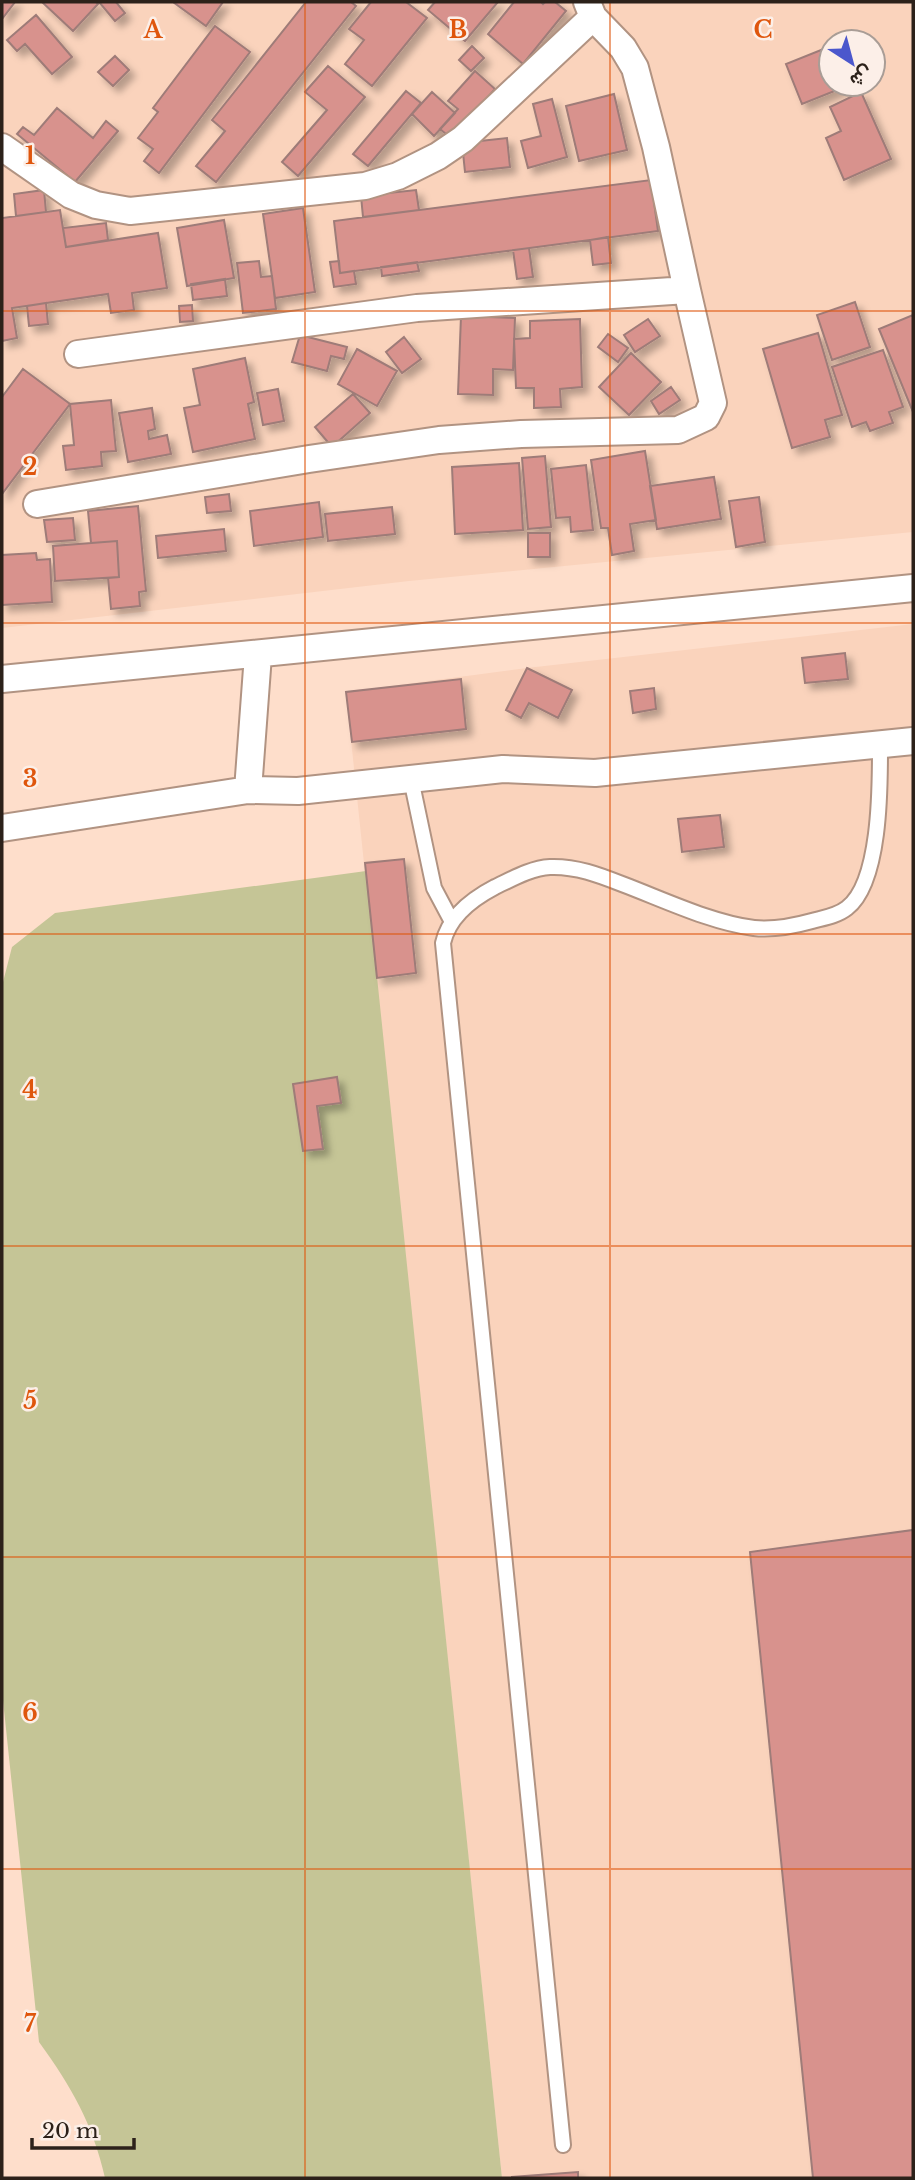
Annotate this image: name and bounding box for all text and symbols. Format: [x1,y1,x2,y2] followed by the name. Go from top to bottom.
[143,16,164,44] text: A
[449,16,467,44] text: B
[754,16,772,44] text: C
[817,28,887,98] north arrow
[846,60,878,92] text: ش
[25,142,35,170] text: 1
[23,453,37,481] text: 2
[23,765,37,793] text: 3
[22,1076,38,1104] text: 4
[23,1387,37,1415] text: 5
[22,1699,38,1727] text: 6
[24,2010,37,2038] text: 7
[32,2106,133,2150] scale bar
[42,2118,99,2144] text: 20 m

